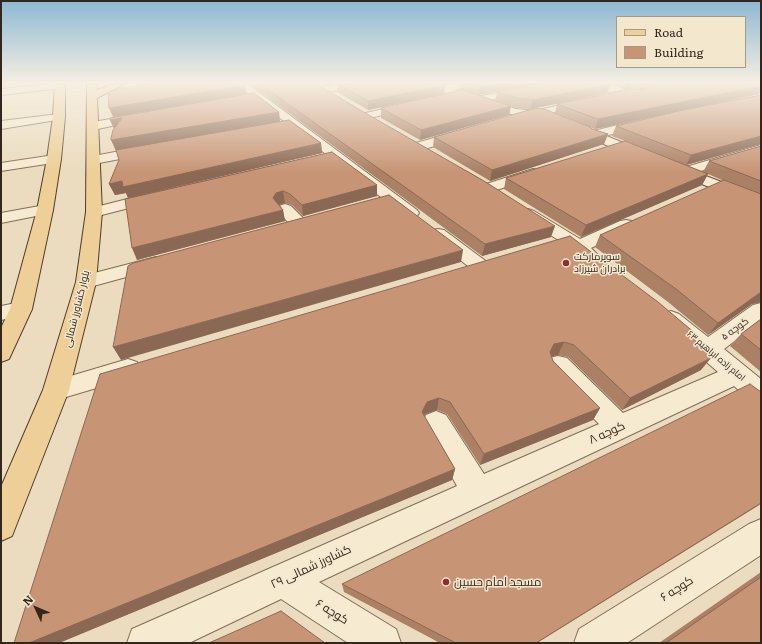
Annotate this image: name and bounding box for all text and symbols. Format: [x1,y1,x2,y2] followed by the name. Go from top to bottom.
[616,16,746,68] legend
[654,23,683,41] text: Road
[654,43,703,61] text: Building
[574,251,626,274] place label: سوپرمارکت برادران شیرزاد
[561,258,571,268] marker: سوپرمارکت برادران شیرزاد
[62,269,92,349] street label: بلوار کشاورز شمالی
[719,315,751,343] street label: کوچه ۵
[685,329,747,383] street label: امام زاده ابراهیم ۶۳
[587,419,627,447] street label: کوچه ۸
[269,542,353,592] street label: کشاورز شمالی ۲۹
[658,573,696,605] street label: کوچه ۶
[454,575,541,589] place label: مسجد امام حسین
[441,577,451,587] marker: مسجد امام حسین
[16,588,56,628] north arrow
[18,591,36,609] text: N
[313,596,351,628] street label: کوچه ۶

